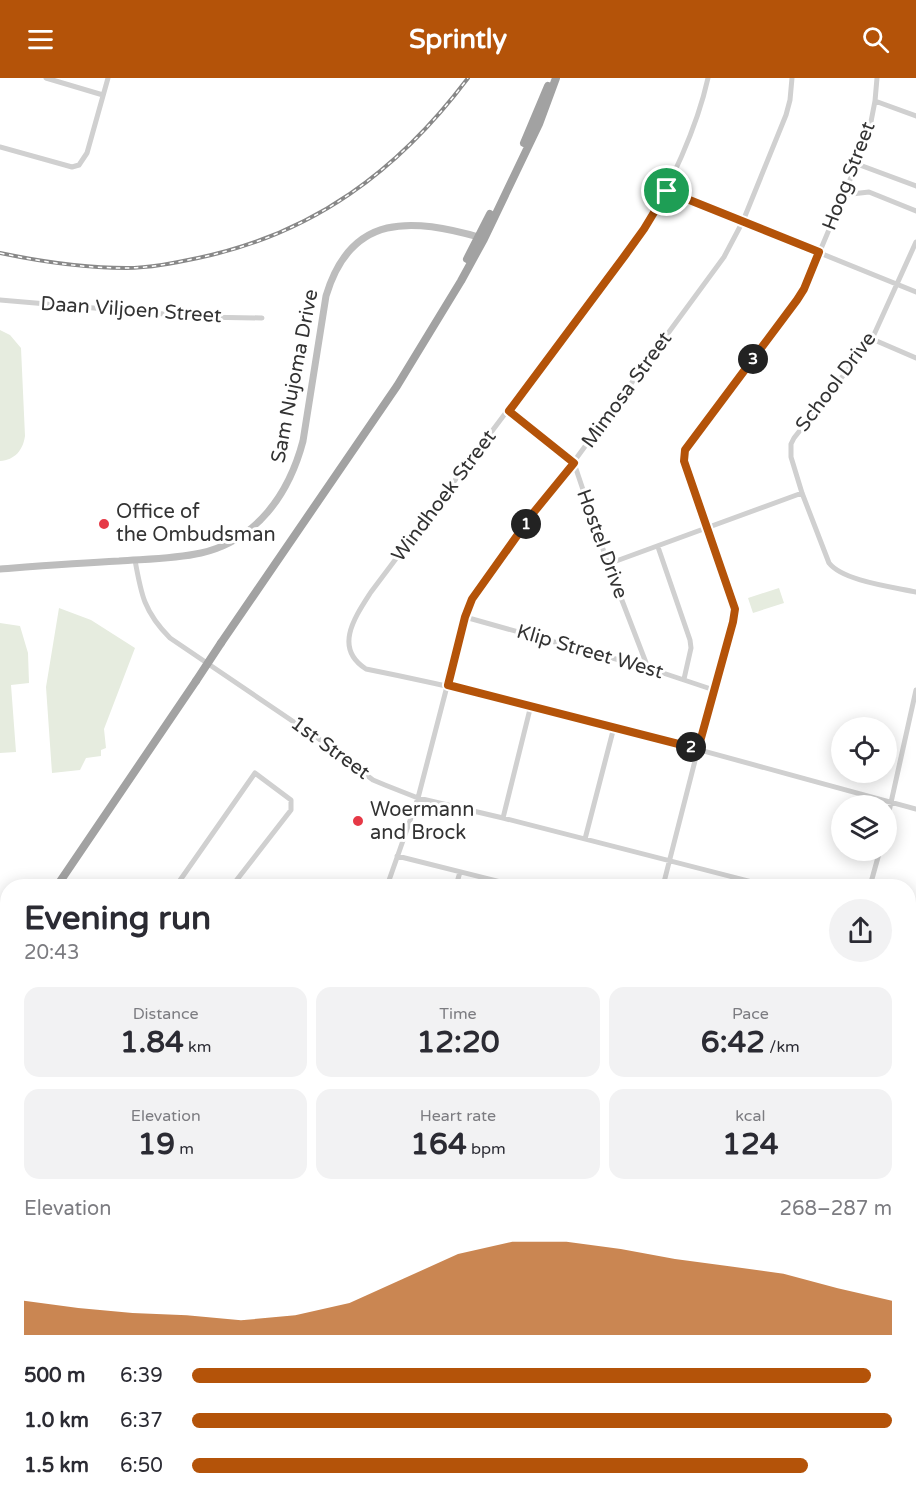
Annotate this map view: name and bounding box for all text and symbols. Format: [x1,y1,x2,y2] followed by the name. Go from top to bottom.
[24,23,57,56] icon: menu
[409,23,507,56] text: Sprintly
[859,23,892,56] icon: search
[817,118,881,234] street label: Hoog Street
[641,165,692,216] pin
[650,174,683,207] icon: arrive
[266,287,324,465] street label: Sam Nujoma Drive
[40,292,223,328] street label: Daan Viljoen Street
[577,327,677,453] street label: Mimosa Street
[791,327,881,437] street label: School Drive
[738,344,768,374] pin: 3
[748,349,758,369] text: 3
[387,425,502,567] street label: Windhoek Street
[571,486,633,602] street label: Hostel Drive
[116,500,276,547] place label: Office of the Ombudsman
[511,509,541,539] pin: 1
[521,514,531,534] text: 1
[97,517,111,531] marker: Office of the Ombudsman
[514,620,666,684] street label: Klip Street West
[286,711,375,785] street label: 1st Street
[831,717,897,861] map controls
[831,717,897,783] button: locate
[676,732,706,762] pin: 2
[686,737,696,757] text: 2
[831,795,897,861] button: layers
[370,798,474,845] place label: Woermann and Brock
[351,814,365,828] marker: Woermann and Brock
[24,899,211,938] text: Evening run
[829,899,892,962] button: share
[24,941,79,965] text: 20:43
[133,1004,199,1024] text: Distance
[439,1004,477,1024] text: Time
[732,1004,769,1024] text: Pace
[120,1024,184,1061] text: 1.84
[416,1024,500,1061] text: 12:20
[701,1024,765,1061] text: 6:42
[184,1037,212,1057] text: km
[765,1037,800,1057] text: /km
[131,1106,201,1126] text: Elevation
[420,1106,496,1126] text: Heart rate
[735,1106,765,1126] text: kcal
[137,1126,175,1163] text: 19
[410,1126,467,1163] text: 164
[722,1126,779,1163] text: 124
[175,1139,194,1159] text: m
[467,1139,506,1159] text: bpm
[24,1197,111,1221] text: Elevation
[779,1197,892,1221] text: 268–287 m
[24,1364,85,1388] text: 500 m
[120,1364,163,1388] text: 6:39
[24,1409,89,1433] text: 1.0 km
[120,1409,163,1433] text: 6:37
[24,1454,89,1478] text: 1.5 km
[120,1454,163,1478] text: 6:50

